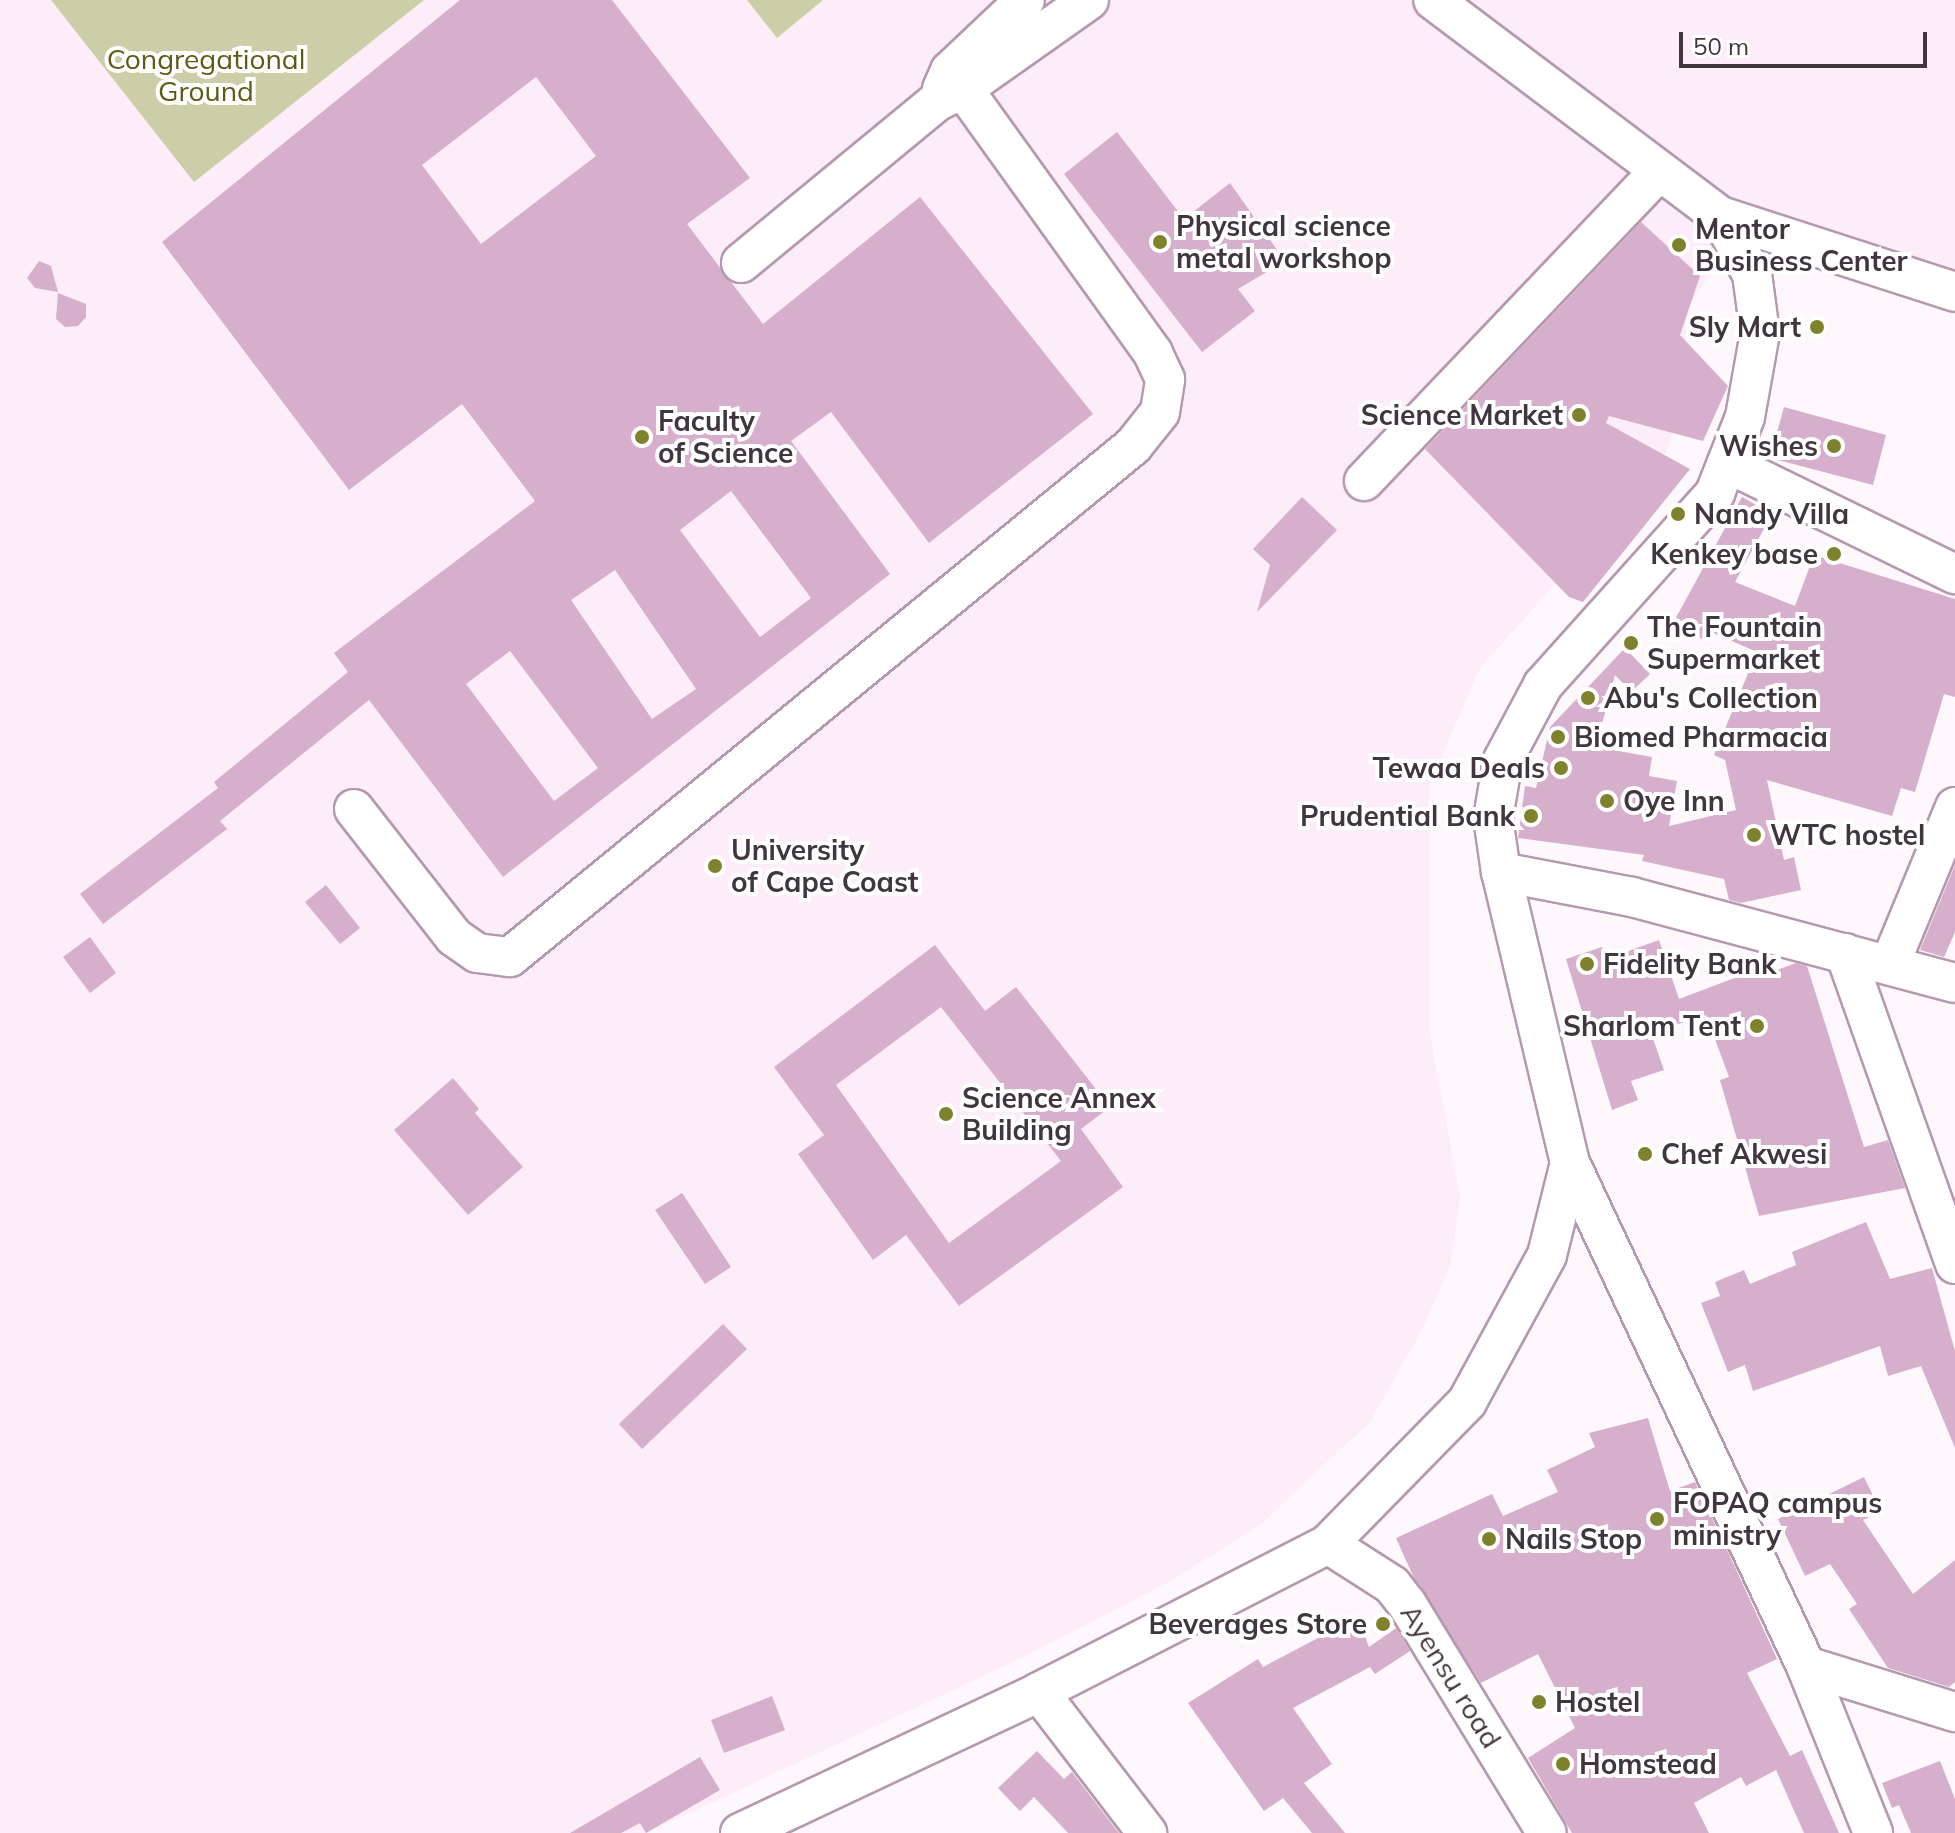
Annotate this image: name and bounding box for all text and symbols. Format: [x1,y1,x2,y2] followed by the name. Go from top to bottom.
[1683,16,1931,66] scale bar
[1693,31,1749,61] text: 50 m
[107,42,305,108] park label: Congregational Ground
[1176,209,1392,275] place label: Physical science metal workshop
[1695,212,1908,278] place label: Mentor Business Center
[1151,233,1169,251] marker: Physical science metal workshop
[1670,236,1688,254] marker: Mentor Business Center
[1689,310,1801,344] place label: Sly Mart
[1808,318,1826,336] marker: Sly Mart
[1361,398,1563,432] place label: Science Market
[658,404,793,470] place label: Faculty of Science
[1570,406,1588,424] marker: Science Market
[633,428,651,446] marker: Faculty of Science
[1719,429,1818,463] place label: Wishes
[1825,437,1843,455] marker: Wishes
[1694,497,1849,531] place label: Nandy Villa
[1669,505,1687,523] marker: Nandy Villa
[1650,537,1818,571] place label: Kenkey base
[1825,545,1843,563] marker: Kenkey base
[1647,610,1822,676] place label: The Fountain Supermarket
[1622,634,1640,652] marker: The Fountain Supermarket
[1604,681,1818,715] place label: Abu's Collection
[1579,689,1597,707] marker: Abu's Collection
[1574,720,1828,754] place label: Biomed Pharmacia
[1549,728,1567,746] marker: Biomed Pharmacia
[1373,751,1545,785] place label: Tewaa Deals
[1552,759,1570,777] marker: Tewaa Deals
[1623,784,1725,818] place label: Oye Inn
[1598,792,1616,810] marker: Oye Inn
[1300,799,1515,833] place label: Prudential Bank
[1522,807,1540,825] marker: Prudential Bank
[1770,818,1925,852] place label: WTC hostel
[1745,826,1763,844] marker: WTC hostel
[731,833,918,899] place label: University of Cape Coast
[706,857,724,875] marker: University of Cape Coast
[1603,947,1776,981] place label: Fidelity Bank
[1578,955,1596,973] marker: Fidelity Bank
[1563,1009,1741,1043] place label: Sharlom Tent
[1748,1017,1766,1035] marker: Sharlom Tent
[962,1081,1156,1147] place label: Science Annex Building
[937,1105,955,1123] marker: Science Annex Building
[1661,1137,1827,1171] place label: Chef Akwesi
[1636,1145,1654,1163] marker: Chef Akwesi
[1673,1486,1882,1552] place label: FOPAQ campus ministry
[1648,1510,1666,1528] marker: FOPAQ campus ministry
[1505,1522,1642,1556] place label: Nails Stop
[1480,1530,1498,1548] marker: Nails Stop
[1394,1598,1508,1754] street label: Ayensu road
[1148,1607,1367,1641] place label: Beverages Store
[1374,1615,1392,1633] marker: Beverages Store
[1555,1685,1640,1719] place label: Hostel
[1530,1693,1548,1711] marker: Hostel
[1579,1747,1717,1781] place label: Homstead
[1554,1755,1572,1773] marker: Homstead

